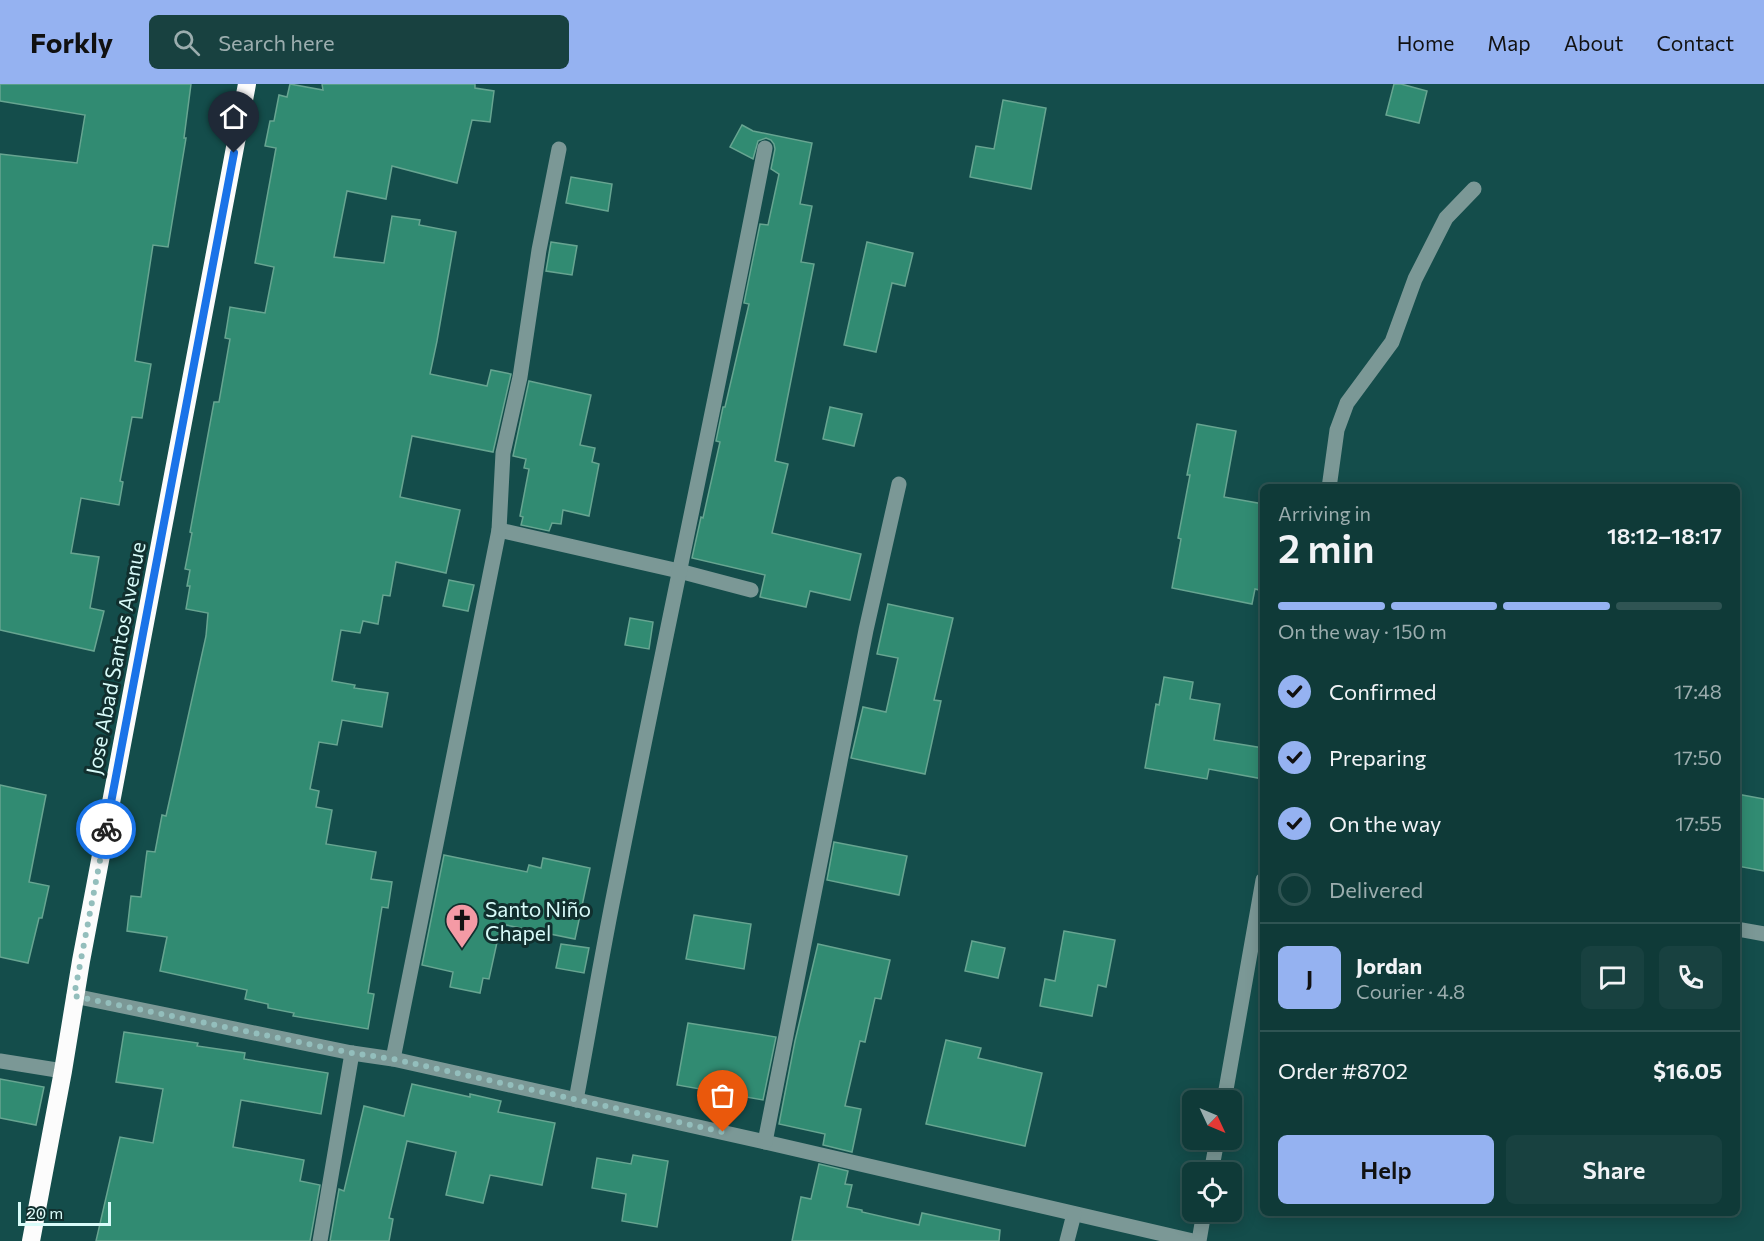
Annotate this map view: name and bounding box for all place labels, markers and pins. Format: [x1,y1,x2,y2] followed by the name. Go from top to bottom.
[208,91,259,153] pin
[485,896,591,945] place label: Santo Niño Chapel
[444,902,480,949] church icon: Santo Niño Chapel
[697,1070,748,1132] pin

